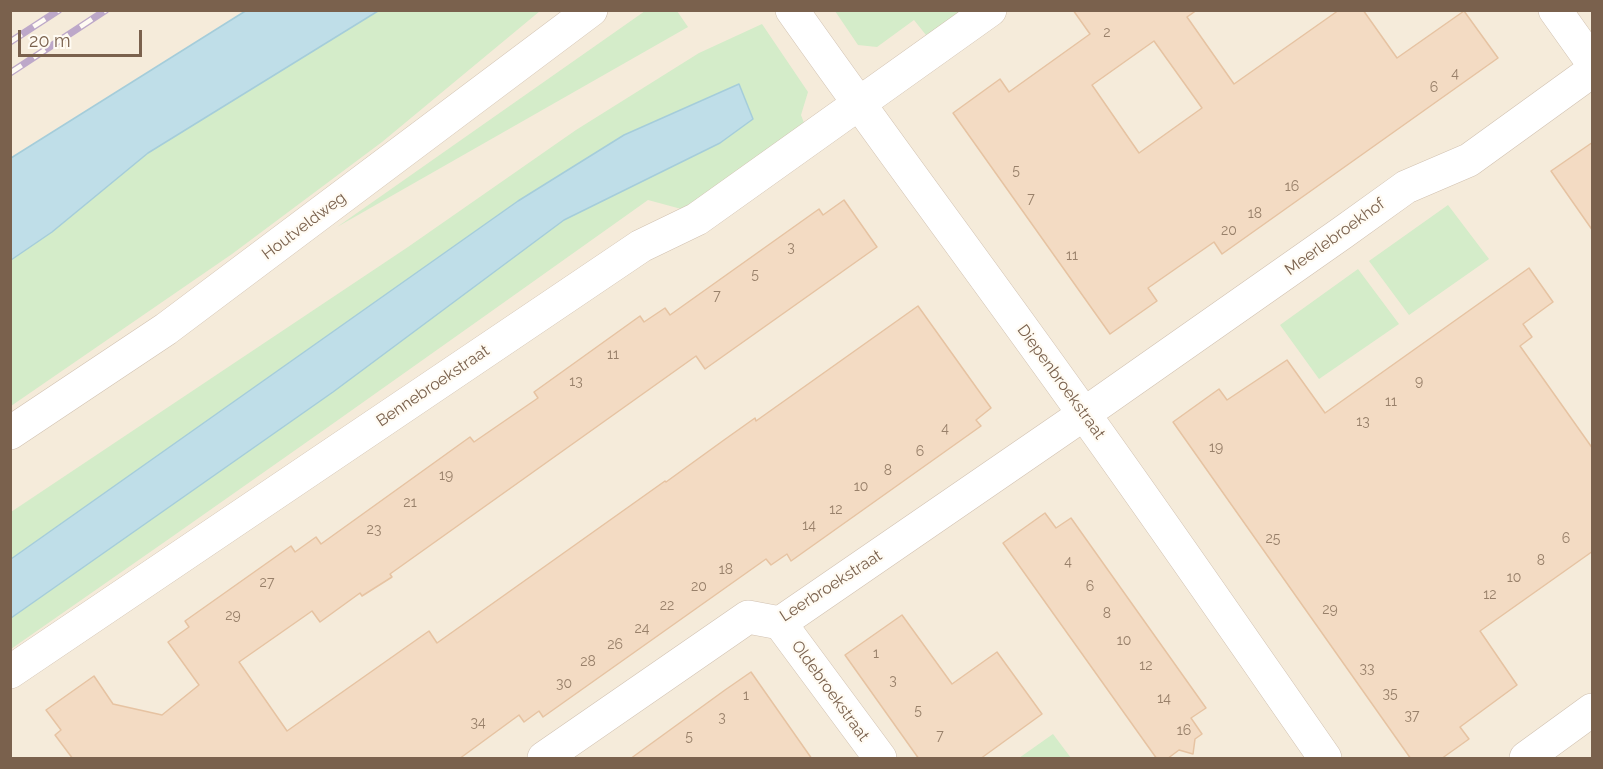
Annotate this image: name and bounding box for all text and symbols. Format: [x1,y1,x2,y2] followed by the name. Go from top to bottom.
[21,18,146,56] scale bar
[1103,25,1111,41] house number: 2
[29,30,71,51] text: 20 m
[1451,66,1459,82] house number: 4
[1430,80,1438,96] house number: 6
[1012,163,1020,179] house number: 5
[1285,179,1299,195] house number: 16
[258,188,350,264] street label: Houtveldweg
[1027,191,1035,207] house number: 7
[1281,194,1389,280] street label: Meerlebroekhof
[1248,206,1262,222] house number: 18
[1221,223,1237,239] house number: 20
[787,240,795,256] house number: 3
[1066,248,1078,264] house number: 11
[751,267,759,283] house number: 5
[713,288,721,304] house number: 7
[1013,321,1109,443] street label: Diepenbroekstraat
[373,341,493,431] street label: Bennebroekstraat
[607,347,619,363] house number: 11
[569,374,583,390] house number: 13
[1415,374,1423,390] house number: 9
[1385,394,1397,410] house number: 11
[1356,414,1370,430] house number: 13
[941,421,949,437] house number: 4
[1209,440,1223,456] house number: 19
[916,444,924,460] house number: 6
[884,463,892,479] house number: 8
[439,468,453,484] house number: 19
[854,479,868,495] house number: 10
[403,495,417,511] house number: 21
[829,502,843,518] house number: 12
[802,518,816,534] house number: 14
[367,522,381,538] house number: 23
[1266,531,1280,547] house number: 25
[1562,531,1570,547] house number: 6
[776,546,886,626] street label: Leerbroekstraat
[1537,553,1545,569] house number: 8
[1064,554,1072,570] house number: 4
[719,562,733,578] house number: 18
[1507,570,1521,586] house number: 10
[260,575,274,591] house number: 27
[691,579,707,595] house number: 20
[1086,579,1094,595] house number: 6
[1483,587,1497,603] house number: 12
[660,598,674,614] house number: 22
[1322,602,1338,618] house number: 29
[1103,606,1111,622] house number: 8
[225,608,241,624] house number: 29
[635,621,649,637] house number: 24
[1117,633,1131,649] house number: 10
[607,637,623,653] house number: 26
[787,637,873,745] street label: Oldebroekstraat
[873,646,879,662] house number: 1
[580,654,596,670] house number: 28
[1139,658,1153,674] house number: 12
[1360,661,1374,677] house number: 33
[889,673,897,689] house number: 3
[556,676,572,692] house number: 30
[1382,686,1398,702] house number: 35
[743,688,749,704] house number: 1
[1157,691,1171,707] house number: 14
[914,703,922,719] house number: 5
[1405,708,1419,724] house number: 37
[718,710,726,726] house number: 3
[470,715,486,731] house number: 34
[1177,723,1191,739] house number: 16
[936,728,944,744] house number: 7
[685,729,693,745] house number: 5

